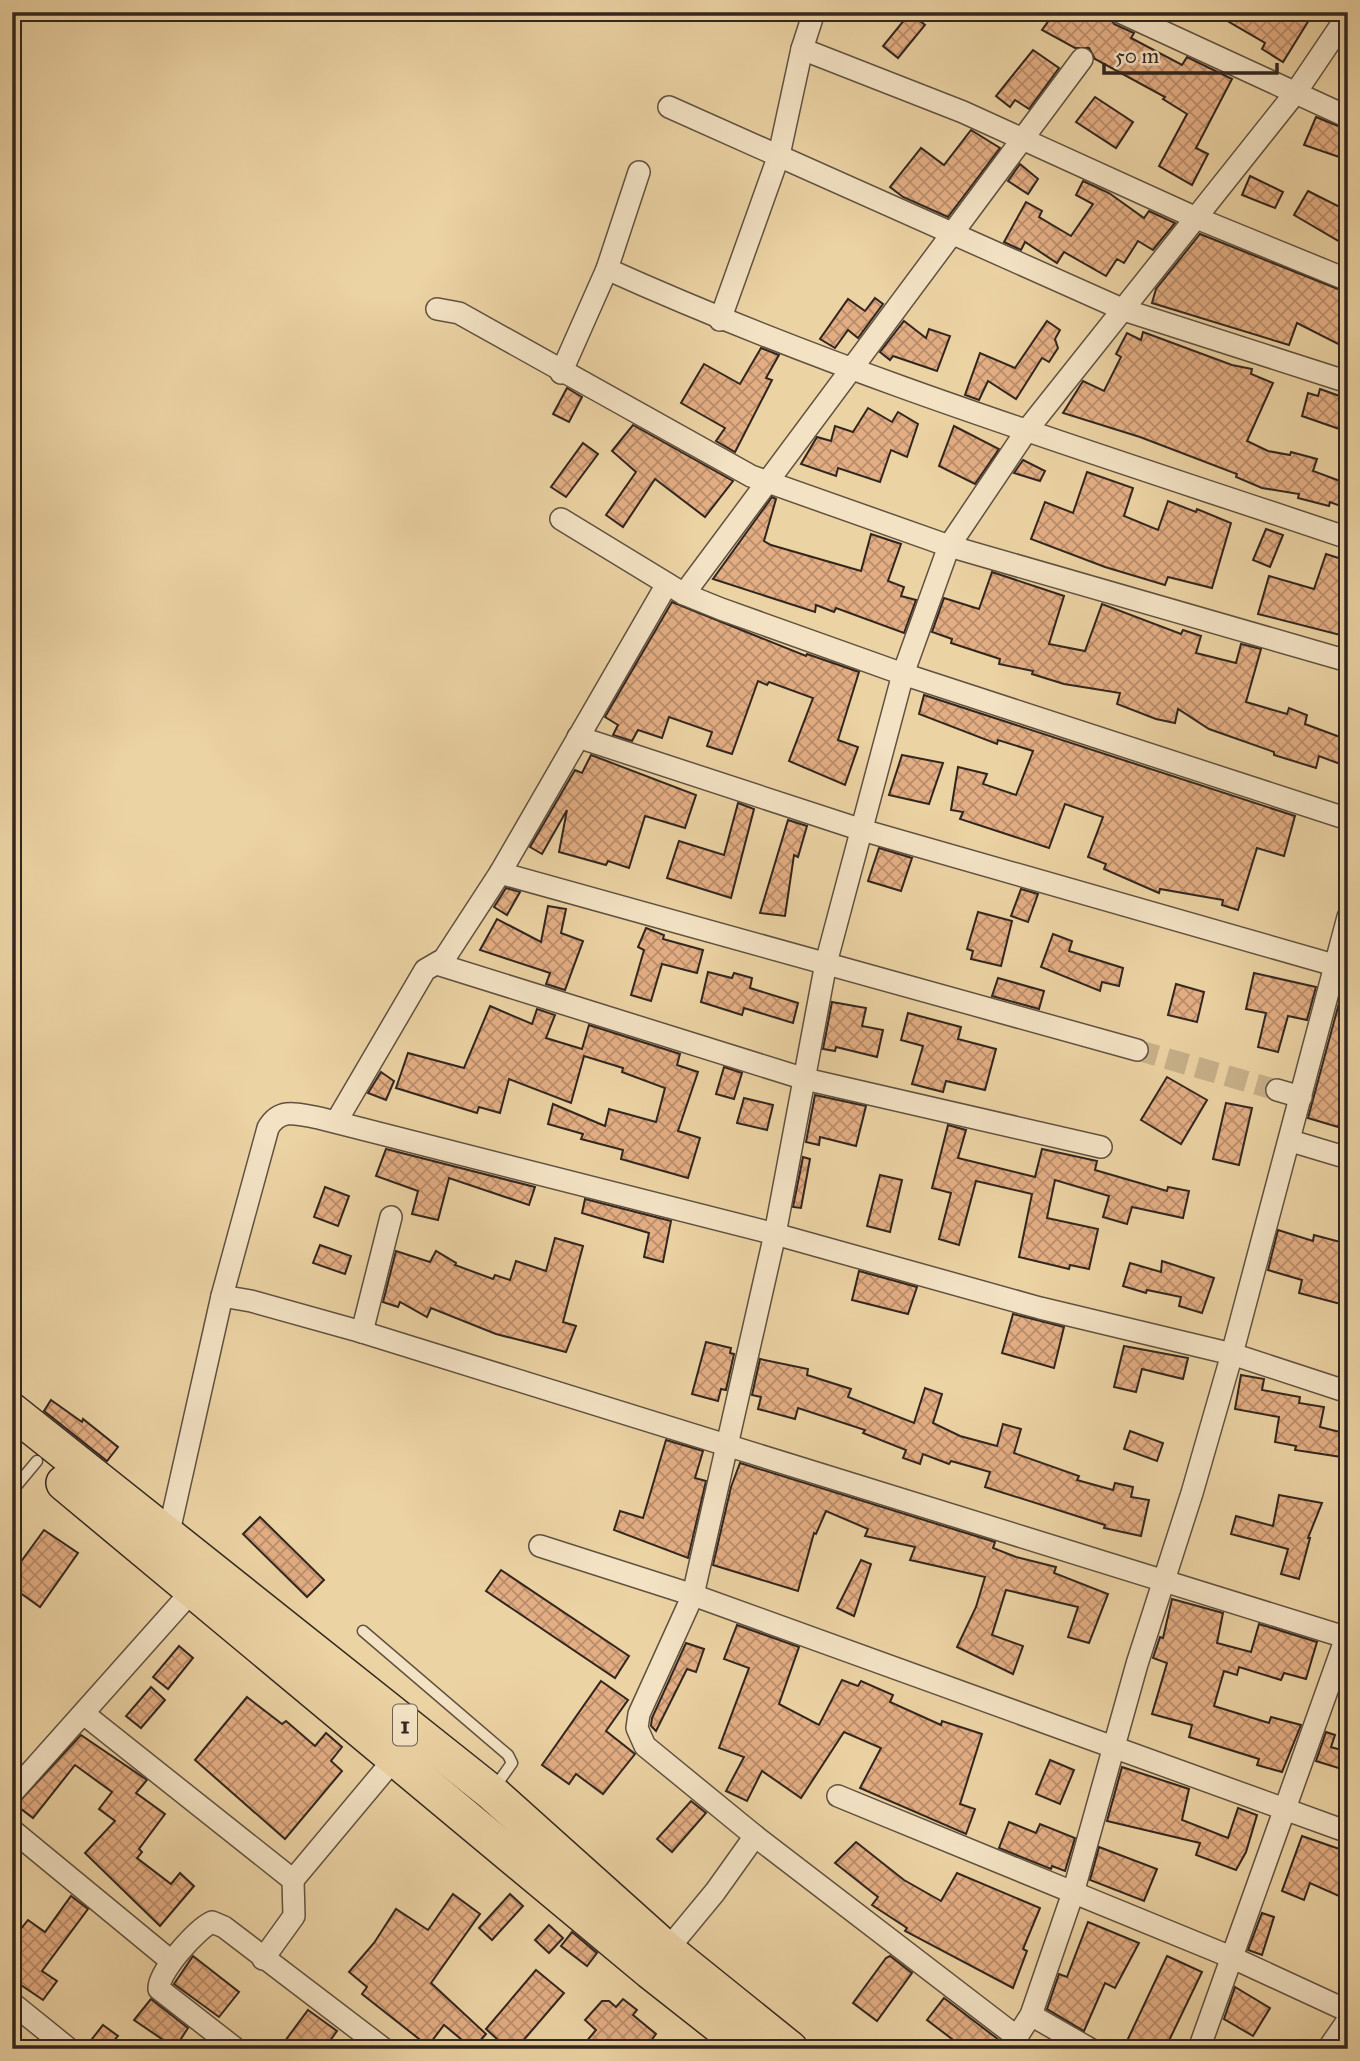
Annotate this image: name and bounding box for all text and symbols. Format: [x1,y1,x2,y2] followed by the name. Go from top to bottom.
[1104,32,1278,76] scale bar
[1115,43,1160,69] text: 50 m
[393,1704,417,1745] road number: 1

